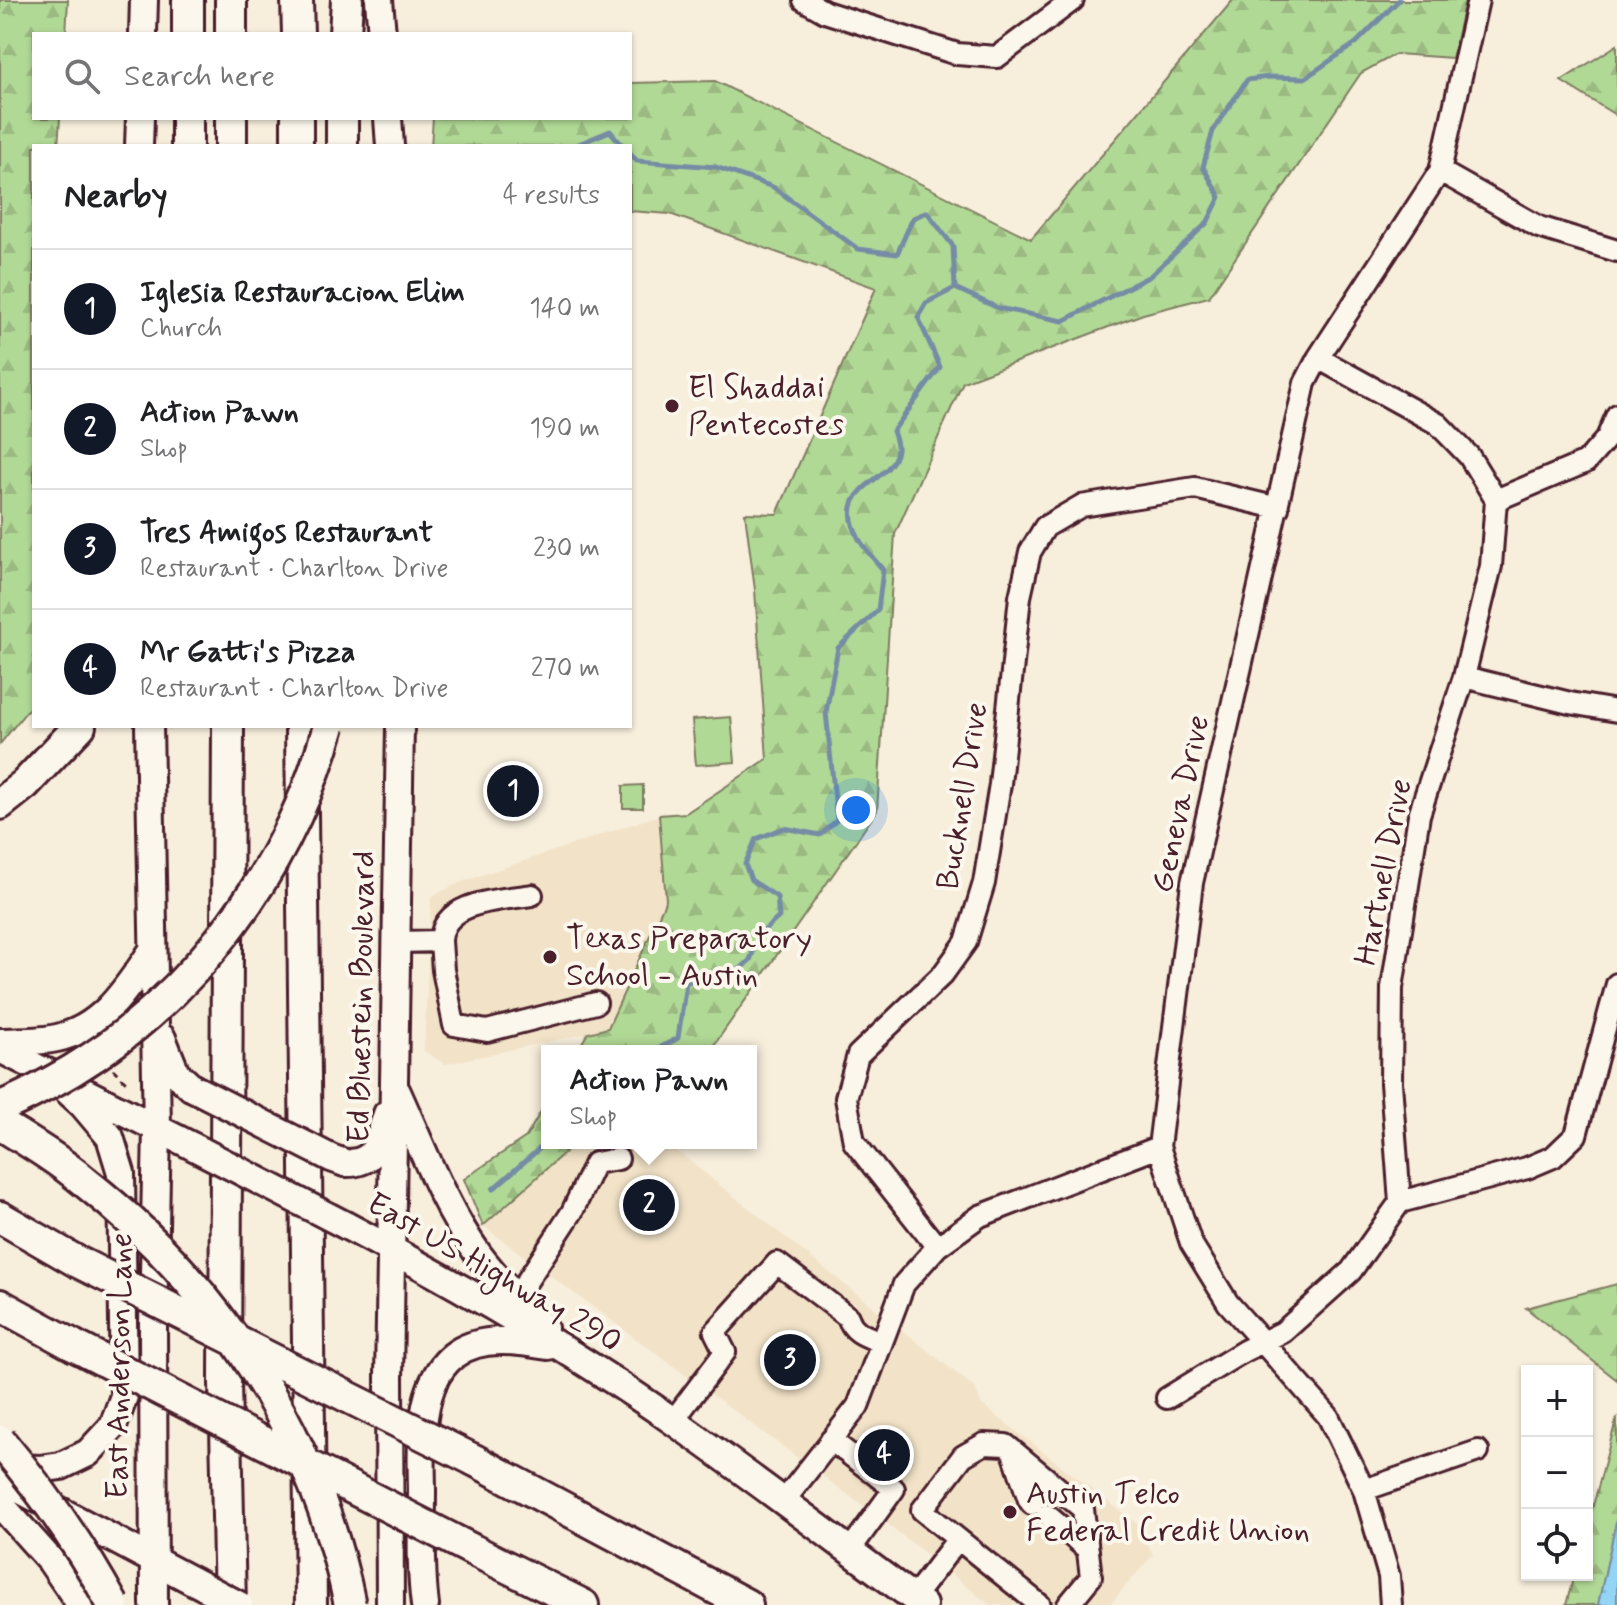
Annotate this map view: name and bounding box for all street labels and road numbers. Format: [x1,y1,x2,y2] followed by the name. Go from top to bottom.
[927,699,999,893] street label: Bucknell Drive
[1142,711,1220,897] street label: Geneva Drive
[1345,775,1423,969] street label: Hartnell Drive
[338,850,386,1144] street label: Ed Bluestein Boulevard
[358,1183,629,1365] street label: East US Highway 290
[97,1232,143,1500] street label: East Anderson Lane

